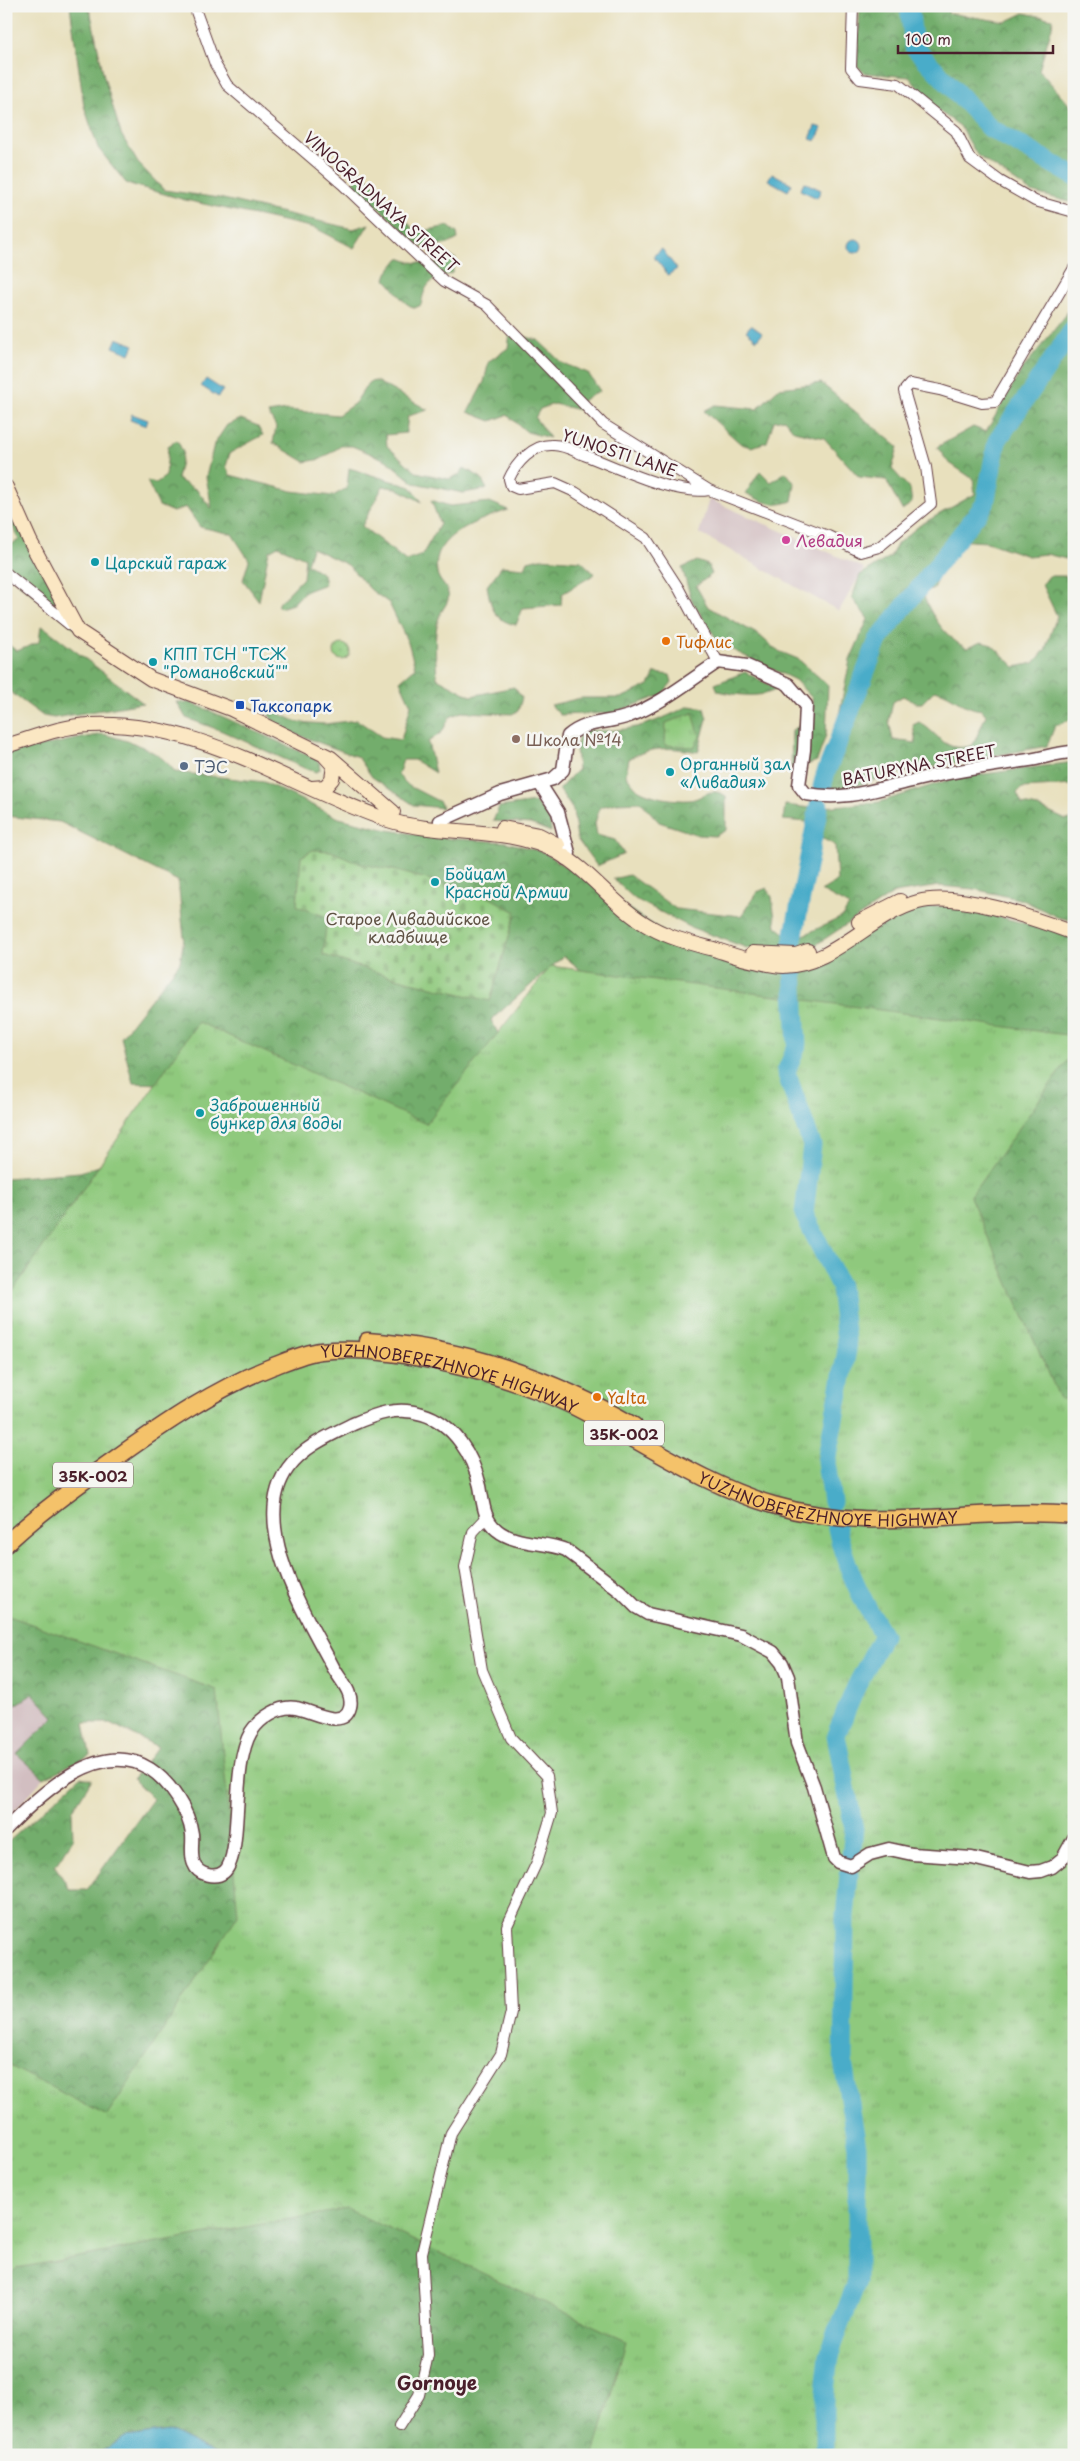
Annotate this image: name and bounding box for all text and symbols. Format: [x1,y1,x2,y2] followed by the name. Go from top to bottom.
[898,22,1052,54] scale bar
[905,27,951,50] text: 100 m
[299,125,465,277] street label: VINOGRADNAYA STREET
[559,422,681,482] street label: YUNOSTI LANE
[796,528,863,552] place label: Левадия
[780,534,792,546] marker: Левадия
[105,550,227,574] place label: Царский гараж
[89,556,101,568] marker: Царский гараж
[676,629,732,653] place label: Тифлис
[660,635,672,647] marker: Тифлис
[163,641,288,683] place label: КПП ТСН "ТСЖ "Романовский""
[147,656,159,668] marker: КПП ТСН "ТСЖ "Романовский""
[250,693,332,717] place label: Таксопарк
[234,699,246,711] marker: Таксопарк
[526,727,622,751] place label: Школа №14
[510,733,522,745] marker: Школа №14
[840,737,998,791] street label: BATURYNA STREET
[680,751,791,793] place label: Органный зал «Ливадия»
[194,754,228,778] place label: ТЭС
[178,760,190,772] marker: ТЭС
[664,766,676,778] marker: Органный зал «Ливадия»
[445,861,568,903] place label: Бойцам Красной Армии
[429,876,441,888] marker: Бойцам Красной Армии
[326,906,490,948] park label: Старое Ливадийское кладбище
[209,1092,342,1134] place label: Заброшенный бункер для воды
[194,1107,206,1119] marker: Заброшенный бункер для воды
[319,1338,583,1419] street label: YUZHNOBEREZHNOYE HIGHWAY
[607,1385,647,1409] place label: Yalta
[591,1391,603,1403] marker: Yalta
[584,1420,664,1446] road number: 35К-002
[53,1462,133,1488] road number: 35К-002
[694,1464,959,1531] street label: YUZHNOBEREZHNOYE HIGHWAY
[397,2368,477,2396] district label: Gornoye

